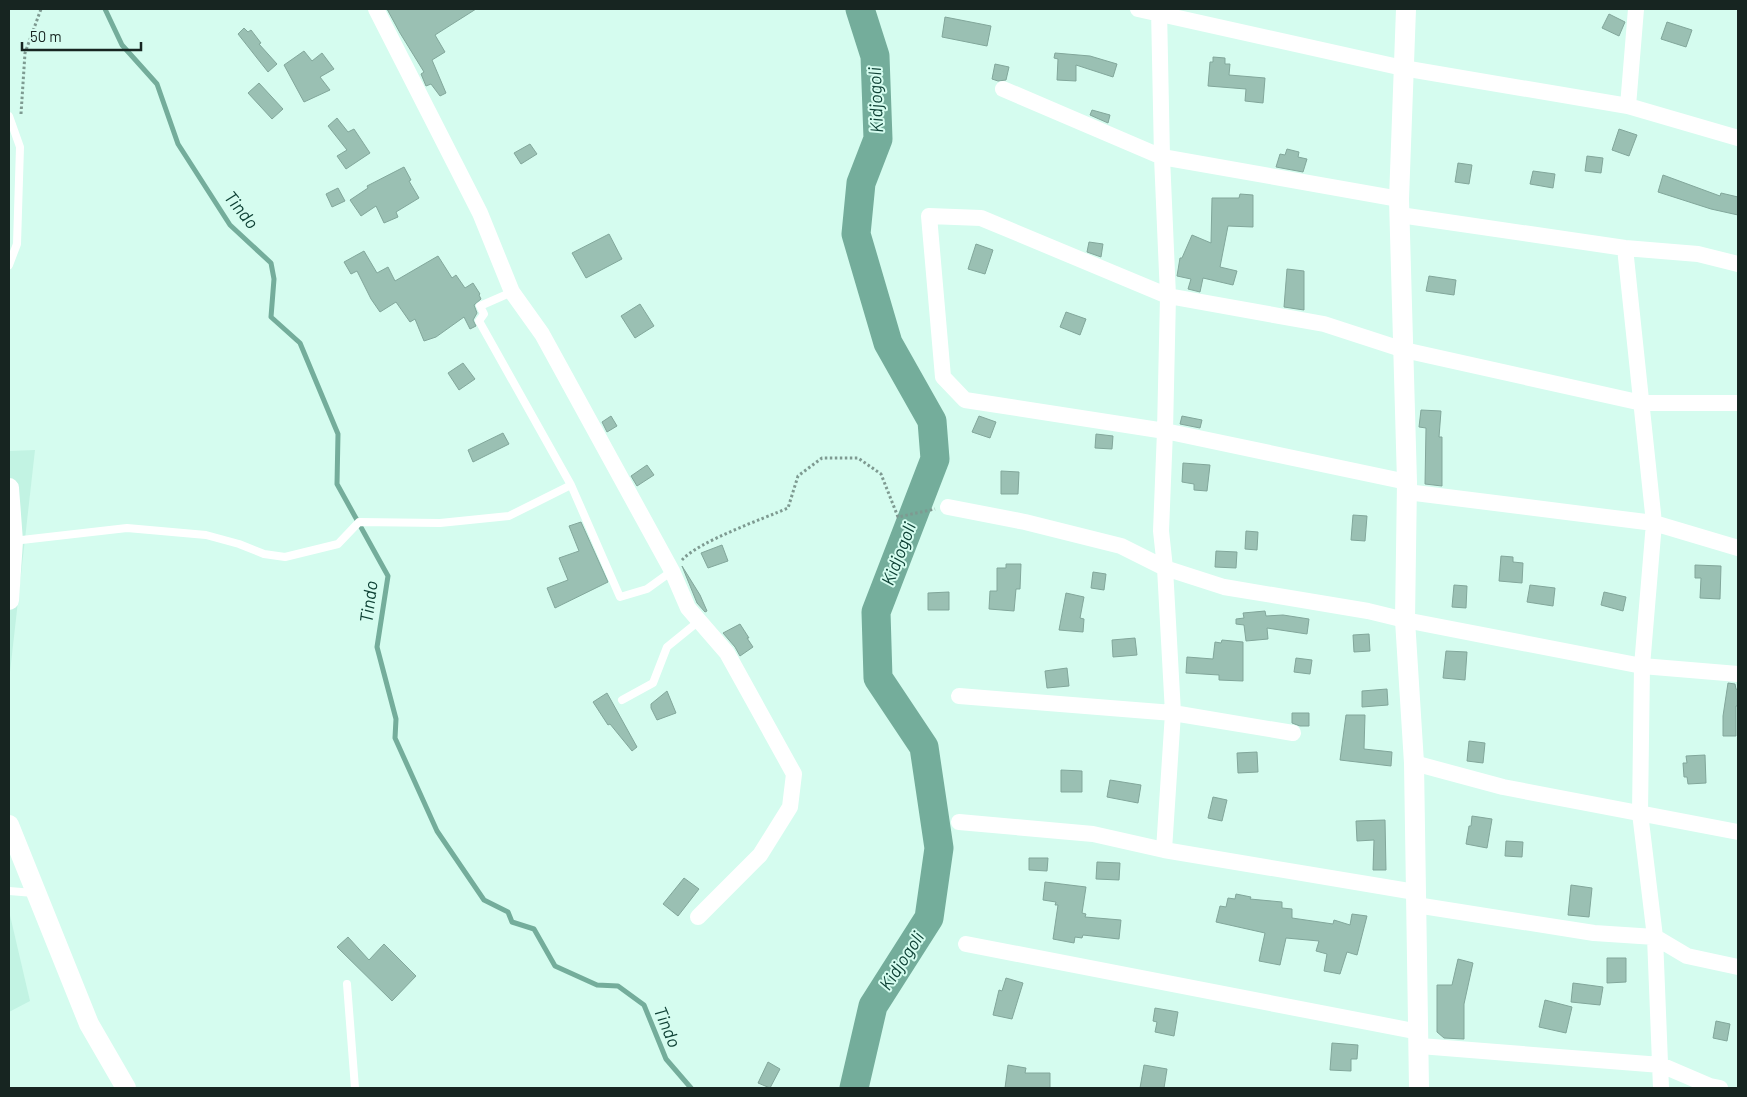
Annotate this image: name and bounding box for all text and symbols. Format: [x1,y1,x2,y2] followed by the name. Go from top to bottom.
[22,20,141,52] scale bar
[30,27,62,45] text: 50 m
[863,66,887,133] water label: Kidjogoli
[220,186,264,233] water label: Tindo
[876,518,920,588] water label: Kidjogoli
[355,579,382,624] water label: Tindo
[874,926,929,994] water label: Kidjogoli
[649,1003,686,1050] water label: Tindo

